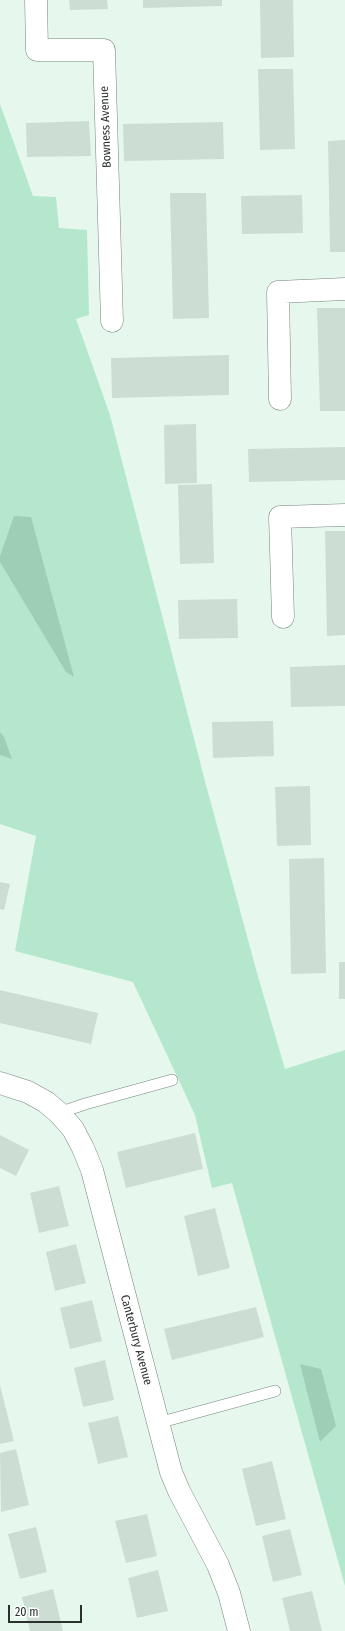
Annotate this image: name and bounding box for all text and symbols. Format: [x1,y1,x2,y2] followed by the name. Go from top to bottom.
[97,86,115,168] street label: Bowness Avenue
[117,1293,155,1387] street label: Canterbury Avenue
[10,1597,84,1623] scale bar
[15,1605,39,1619] text: 20 m

